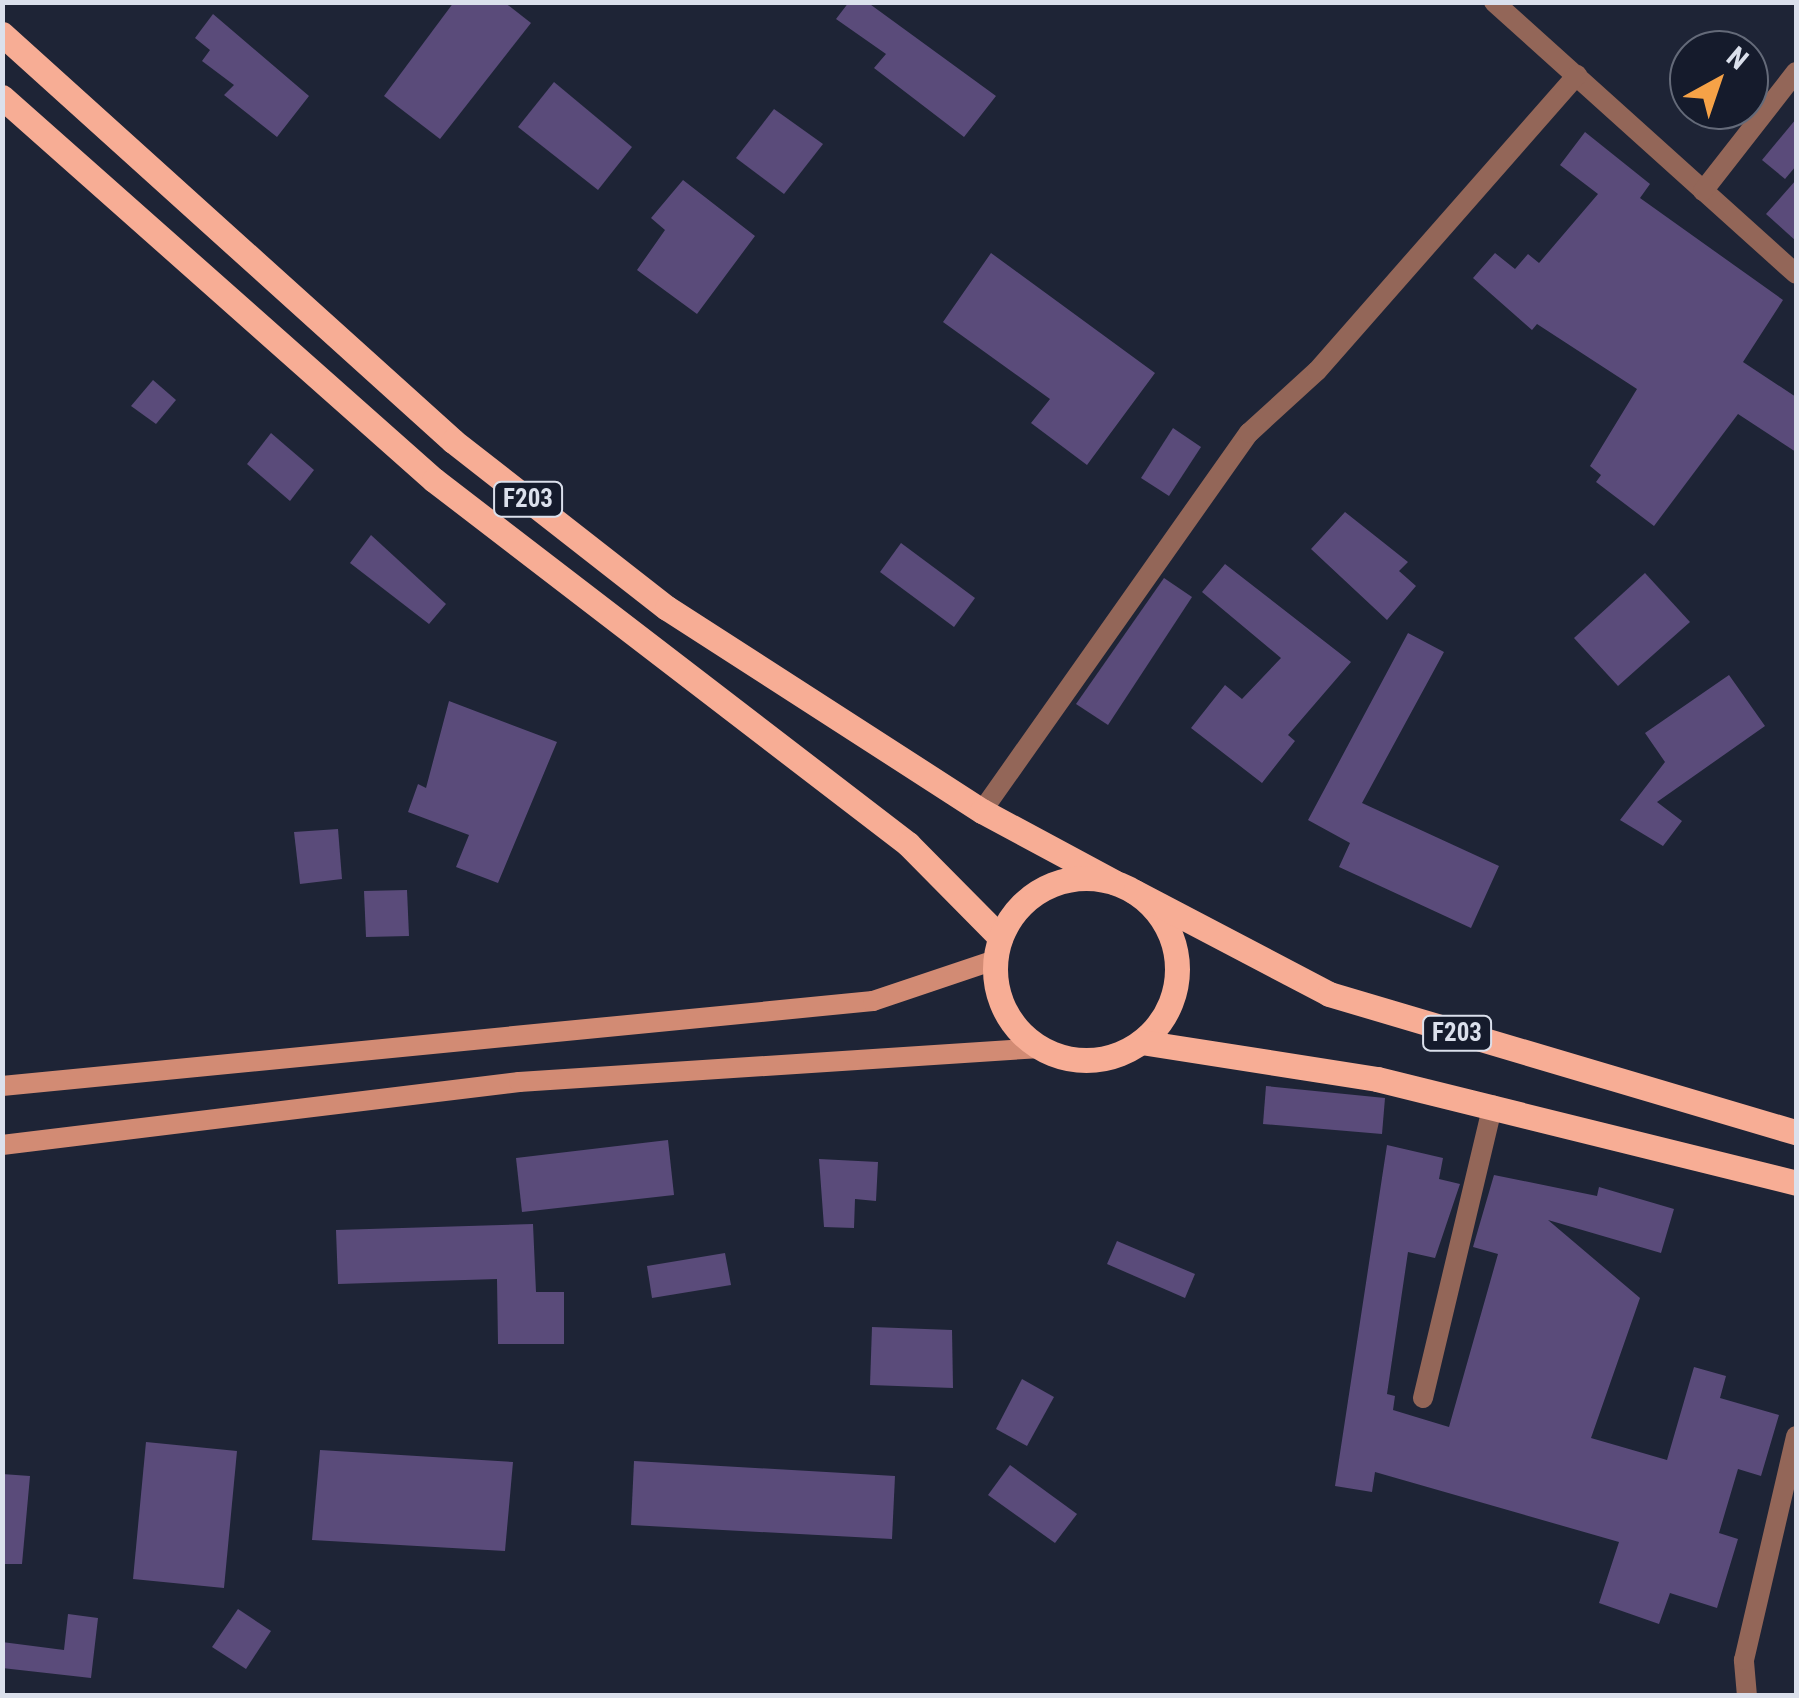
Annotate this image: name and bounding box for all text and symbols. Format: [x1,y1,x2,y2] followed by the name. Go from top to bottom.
[1669,30,1769,130] north arrow
[1720,40,1754,76] text: N
[493,479,563,519] road number: F203
[1422,1013,1492,1053] road number: F203

